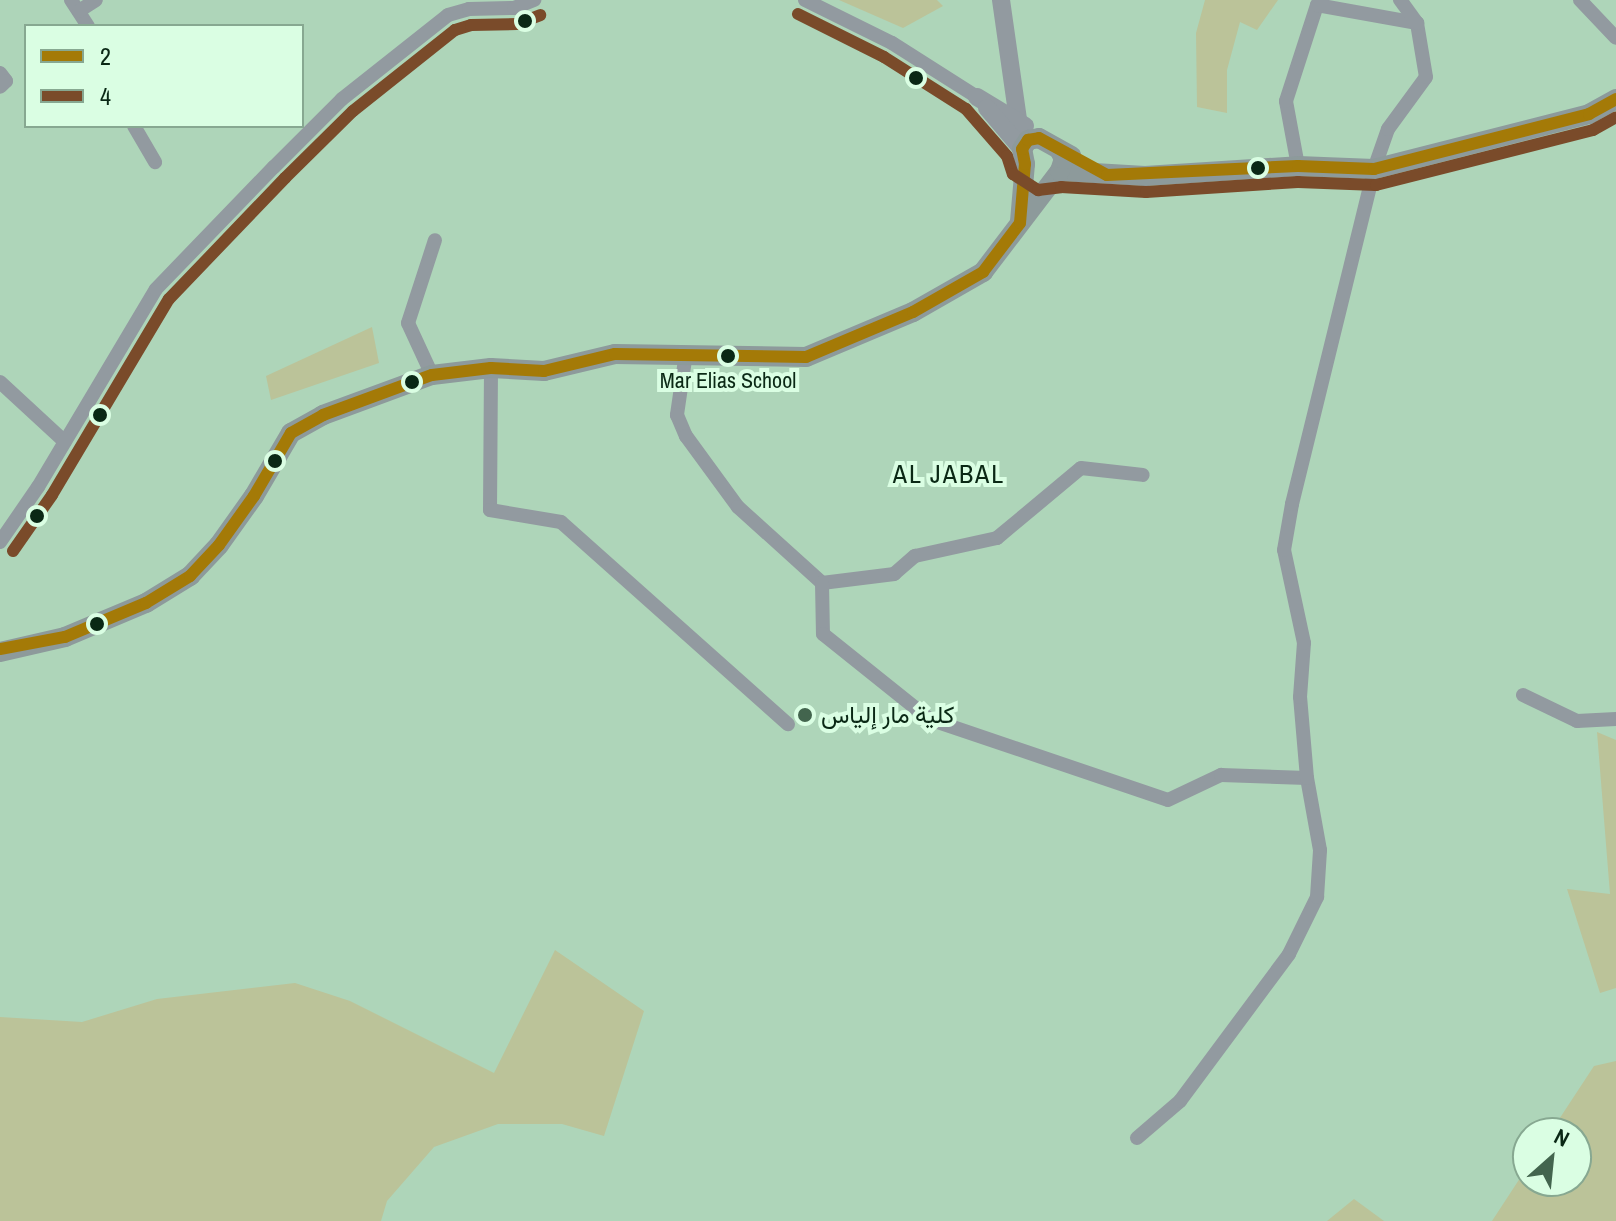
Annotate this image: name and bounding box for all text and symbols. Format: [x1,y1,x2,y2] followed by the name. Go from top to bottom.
[517,13,533,29] unlabelled marker
[24,24,304,128] legend
[100,40,111,72] text: 2
[908,70,924,86] unlabelled marker
[100,80,111,112] text: 4
[1250,160,1266,176] unlabelled marker
[720,348,736,364] marker: Mar Elias School
[660,368,796,394] place label: Mar Elias School
[404,374,420,390] unlabelled marker
[92,407,108,423] unlabelled marker
[267,453,283,469] unlabelled marker
[892,458,1006,490] district label: AL JABAL
[29,508,45,524] unlabelled marker
[89,616,105,632] unlabelled marker
[821,701,954,729] place label: كلية مار إلياس
[796,706,814,724] marker: كلية مار إلياس
[1512,1117,1592,1197] north arrow
[1549,1121,1575,1154] text: N

